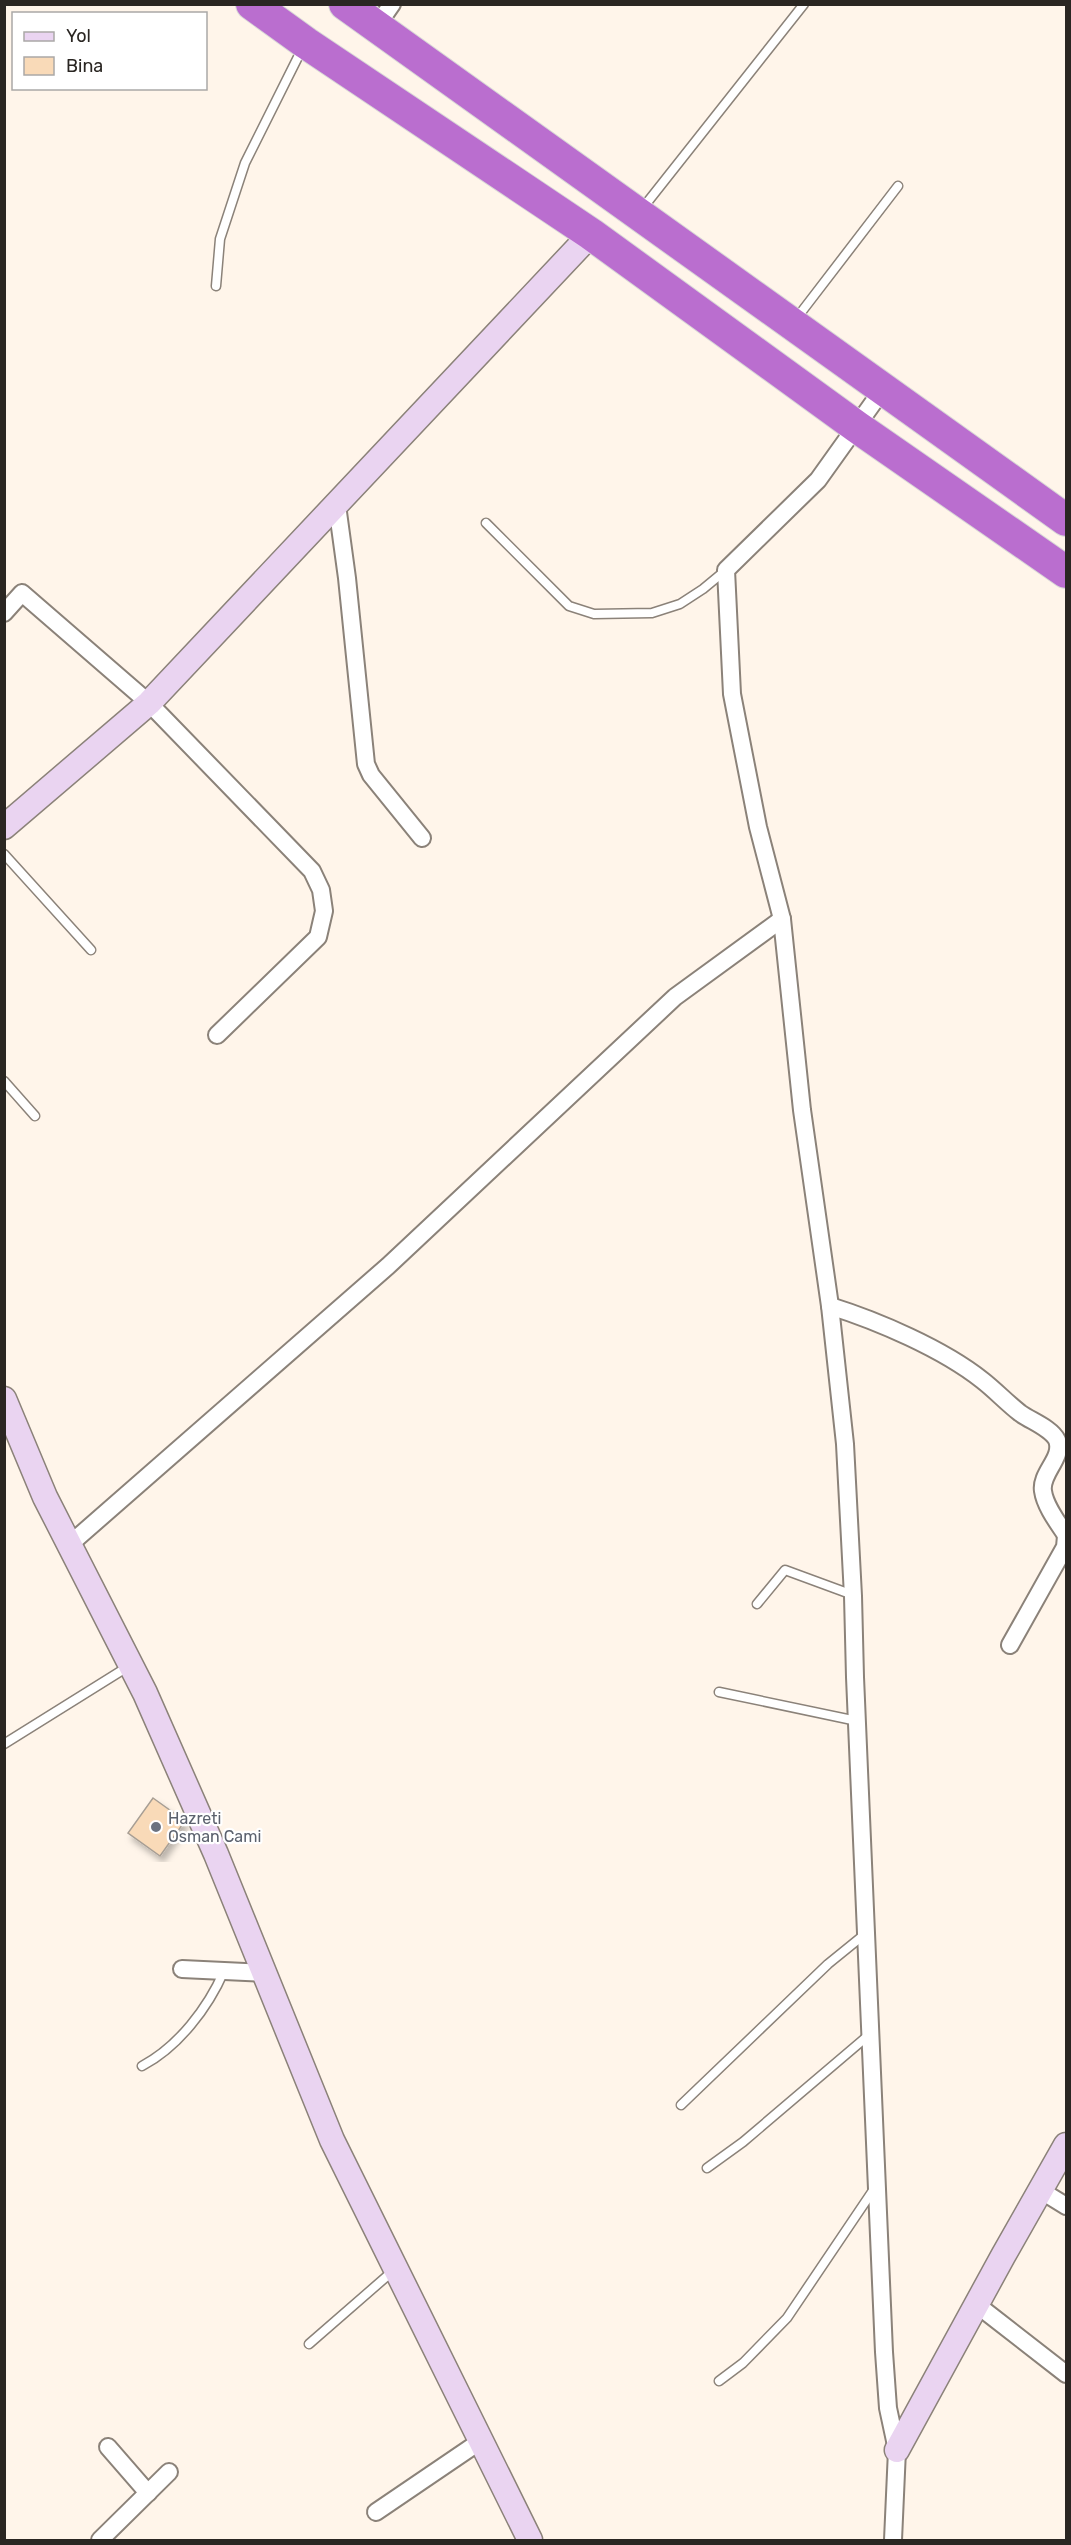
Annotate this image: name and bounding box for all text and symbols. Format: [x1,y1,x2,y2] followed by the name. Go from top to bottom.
[12,12,207,90] legend
[66,25,91,47] text: Yol
[66,55,103,77] text: Bina
[168,1809,261,1846] place label: Hazreti Osman Cami
[149,1820,163,1834] marker: Hazreti Osman Cami

